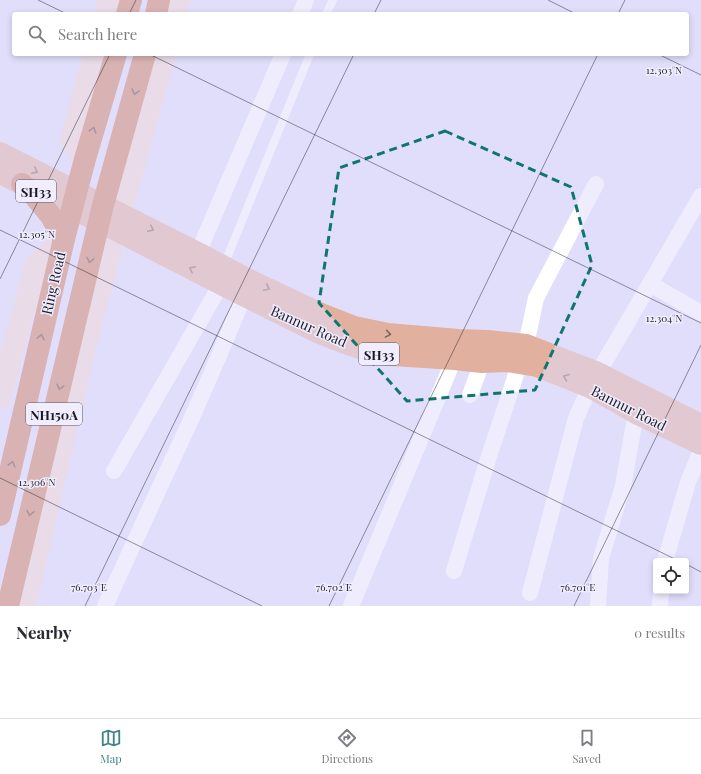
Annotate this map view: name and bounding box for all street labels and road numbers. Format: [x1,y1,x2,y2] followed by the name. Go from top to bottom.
[16,180,56,202] road number: SH33
[37,250,69,316] street label: Ring Road
[268,301,350,351] street label: Bannur Road
[359,343,399,365] road number: SH33
[588,381,670,435] street label: Bannur Road
[26,403,82,425] road number: NH150A

